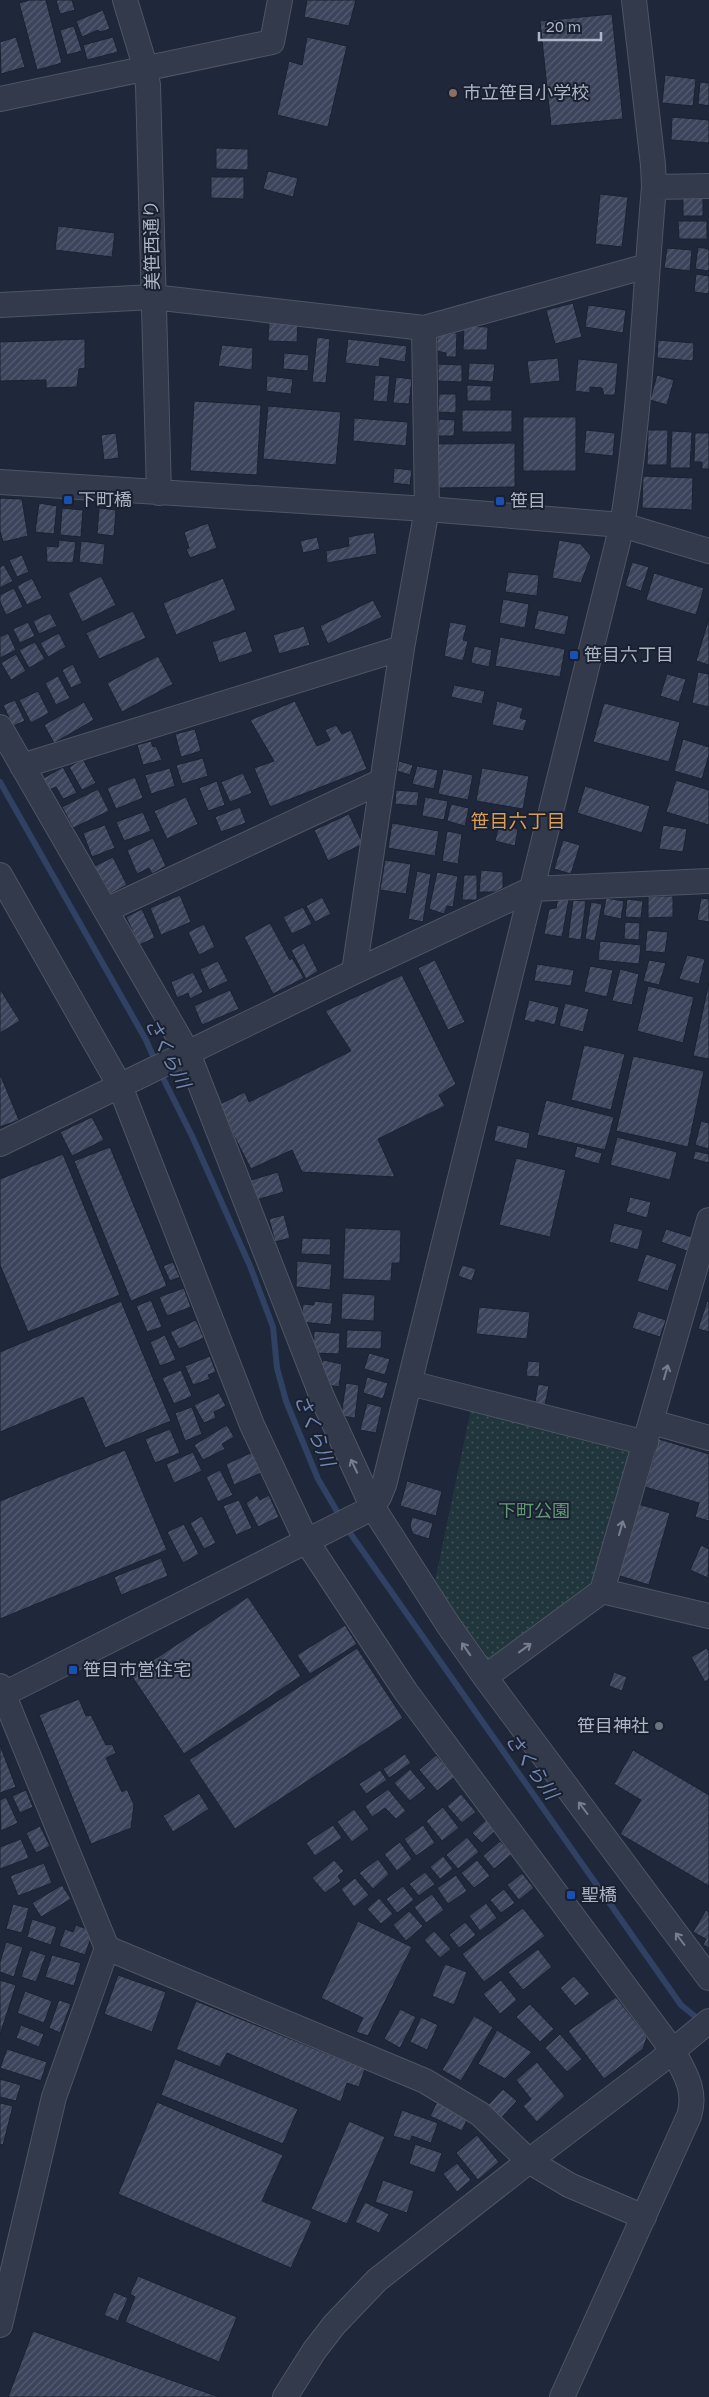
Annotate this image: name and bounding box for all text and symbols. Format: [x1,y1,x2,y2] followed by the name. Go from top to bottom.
[539,10,602,42] scale bar
[546,17,581,35] text: 20 m
[463,81,589,103] place label: 市立笹目小学校
[447,87,459,99] marker: 市立笹目小学校
[139,200,163,290] street label: 美笹西通り
[78,488,132,510] place label: 下町橋
[510,489,546,511] place label: 笹目
[62,494,74,506] marker: 下町橋
[494,495,506,507] marker: 笹目
[584,643,674,665] place label: 笹目六丁目
[568,649,580,661] marker: 笹目六丁目
[470,809,566,832] district label: 笹目六丁目
[141,1014,197,1094] water label: さくら川
[662,1364,672,1380] one-way arrow
[291,1390,341,1471] water label: さくら川
[349,1459,358,1474] one-way arrow
[498,1499,570,1521] park label: 下町公園
[617,1520,626,1536] one-way arrow
[460,1643,471,1656] one-way arrow
[518,1643,532,1653] one-way arrow
[83,1658,191,1680] place label: 笹目市営住宅
[67,1664,79,1676] marker: 笹目市営住宅
[577,1714,649,1736] place label: 笹目神社
[653,1720,665,1732] marker: 笹目神社
[501,1728,565,1805] water label: さくら川
[578,1801,588,1815] one-way arrow
[581,1883,617,1905] place label: 聖橋
[565,1889,577,1901] marker: 聖橋
[675,1932,685,1946] one-way arrow

